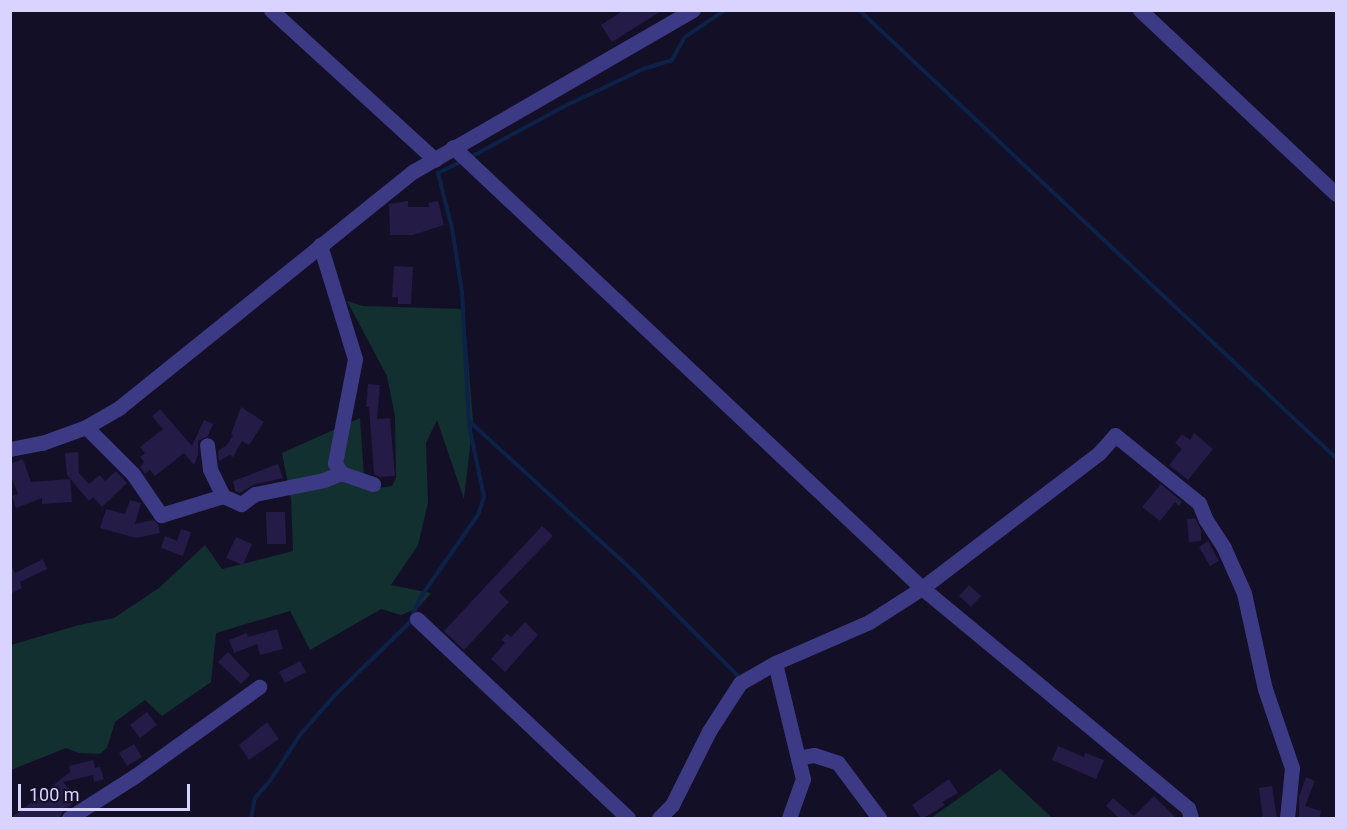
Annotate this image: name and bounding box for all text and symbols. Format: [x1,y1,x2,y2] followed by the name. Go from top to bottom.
[21,772,194,810] scale bar
[29,784,80,805] text: 100 m

